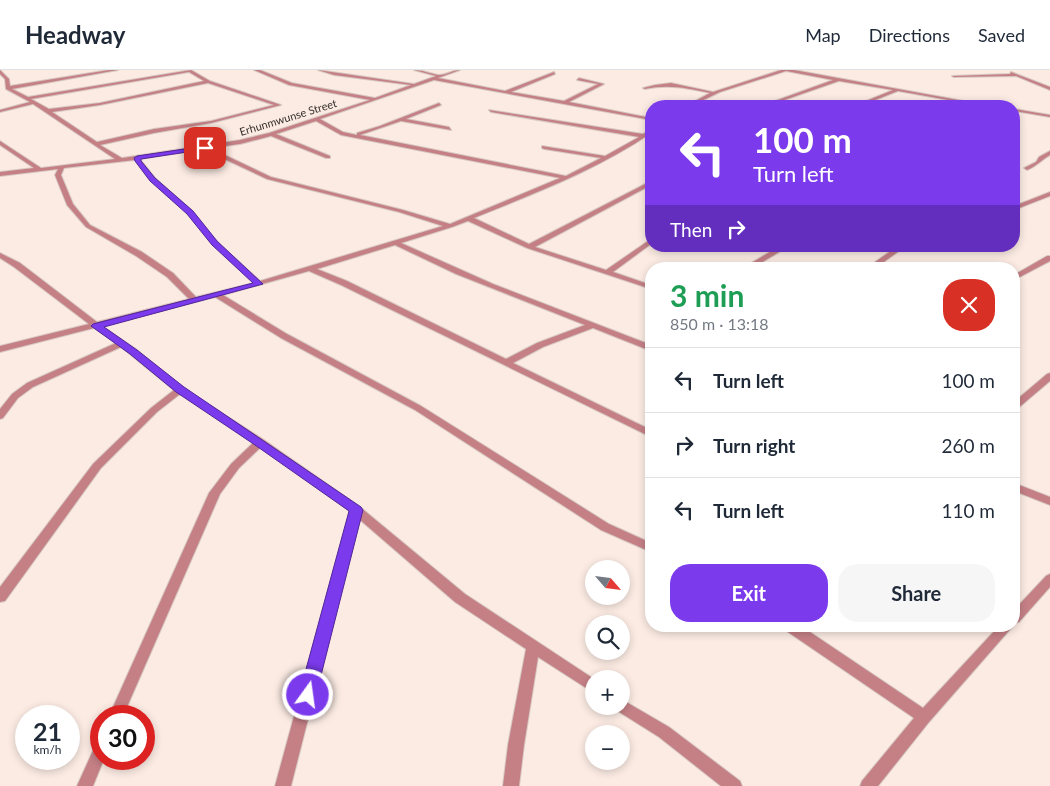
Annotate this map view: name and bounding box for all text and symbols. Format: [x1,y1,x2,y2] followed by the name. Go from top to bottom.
[25,20,125,49] text: Headway
[805,24,841,46] text: Map
[869,24,950,46] text: Directions
[978,24,1025,46] text: Saved
[238,96,338,138] street label: Erhunmwunse Street
[753,118,852,160] text: 100 m
[670,120,735,185] icon: left
[184,127,226,169] pin
[191,134,219,162] icon: arrive
[753,160,834,187] text: Turn left
[722,215,750,243] icon: right
[670,218,712,241] text: Then
[670,277,744,313] text: 3 min
[943,279,995,331] button: close
[670,314,769,333] text: 850 m · 13:18
[670,366,698,394] icon: left
[713,369,784,392] text: Turn left
[941,369,995,392] text: 100 m
[670,431,698,459] icon: right
[713,434,795,457] text: Turn right
[941,434,995,457] text: 260 m
[670,496,698,524] icon: left
[713,499,784,522] text: Turn left
[941,499,995,522] text: 110 m
[585,560,630,605] north arrow
[585,560,630,770] map controls
[670,564,828,622] button: Exit
[838,564,995,622] button: Share
[585,615,630,660] button: search
[281,668,333,720] position arrow
[585,670,630,715] button: +
[90,705,155,770] speed limit sign: 30
[33,716,62,746] text: 21
[585,725,630,770] button: −
[33,742,62,757] text: km/h

